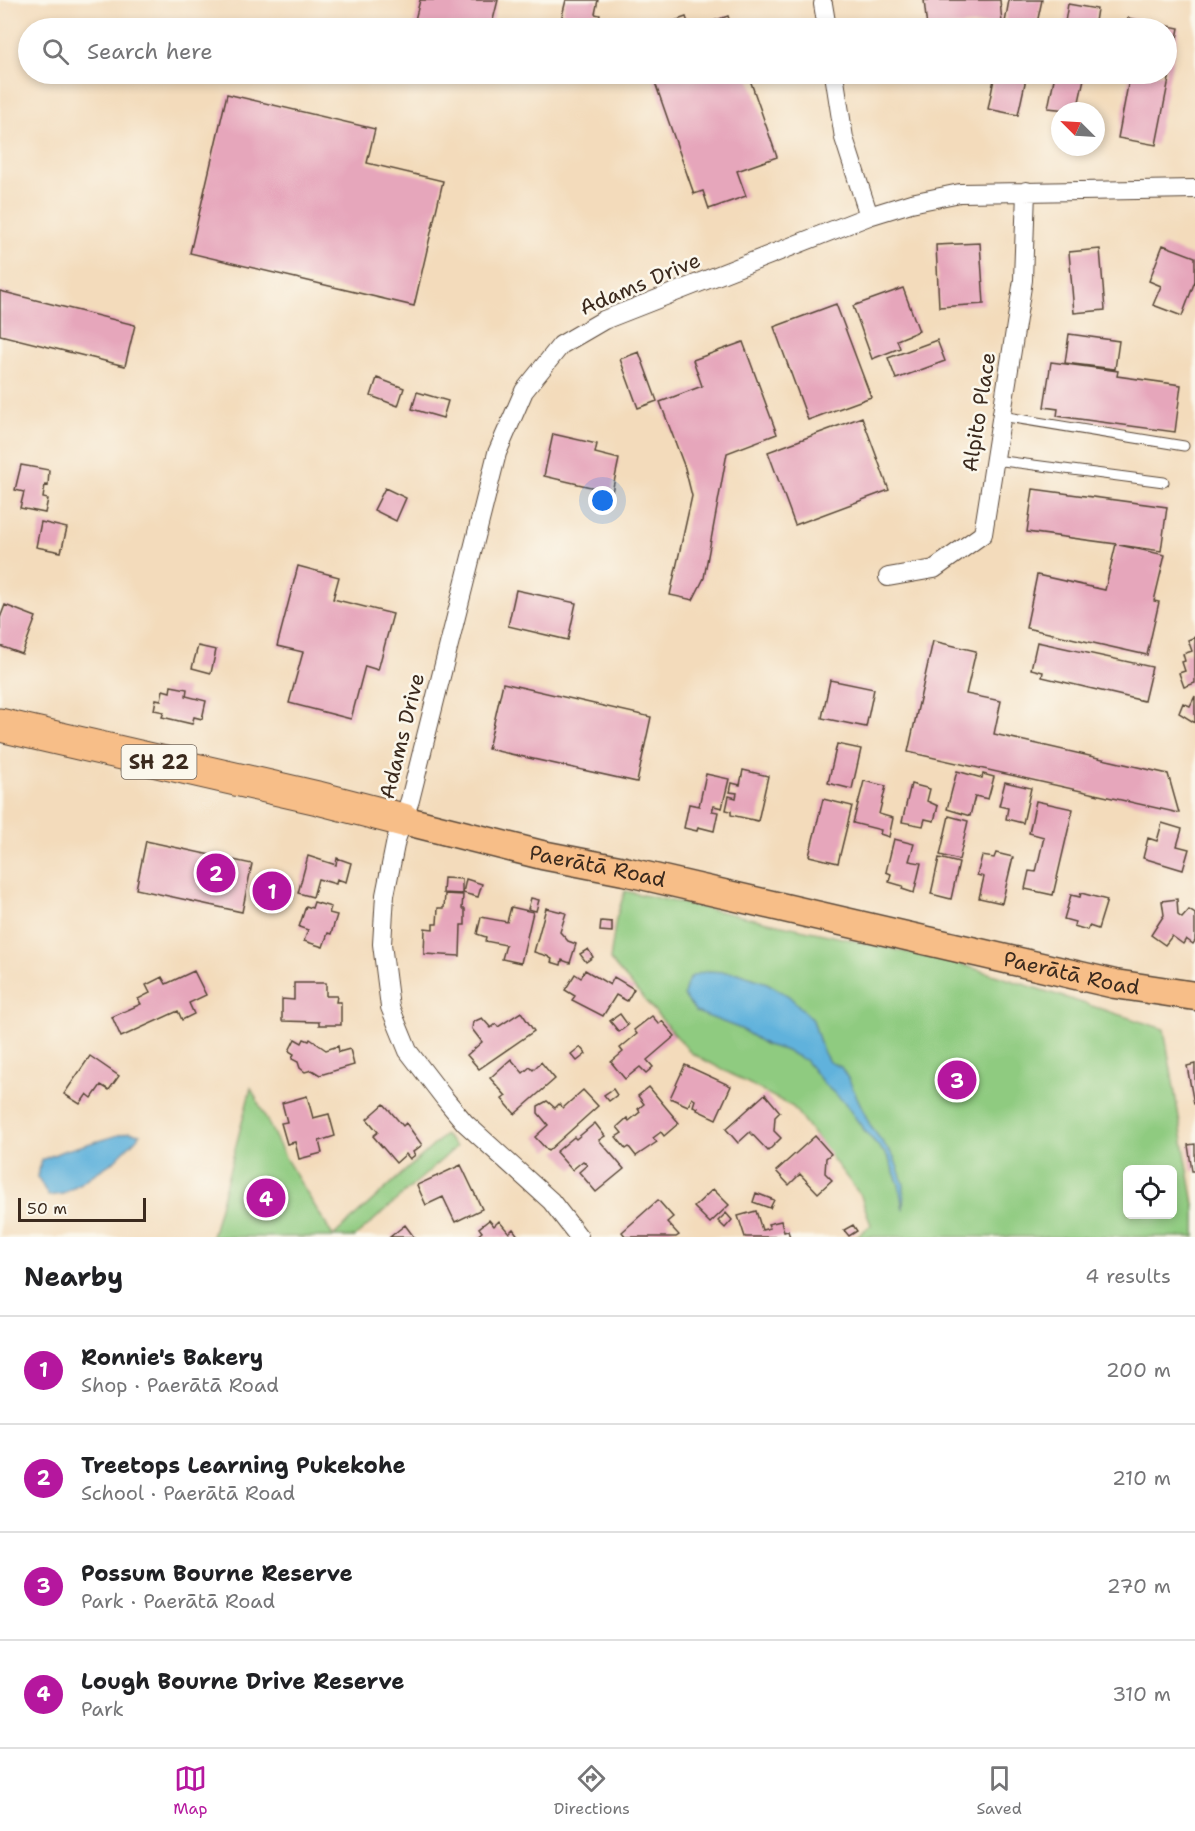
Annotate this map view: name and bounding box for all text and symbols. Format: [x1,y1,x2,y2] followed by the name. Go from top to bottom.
[18,18,1177,84] search box
[39,35,72,68] icon: search
[87,37,213,66] text: Search here
[1051,102,1105,156] north arrow
[575,246,705,322] street label: Adams Drive
[956,350,1002,474] street label: Alpito Place
[588,486,617,515] your location
[373,670,431,802] street label: Adams Drive
[122,745,196,779] road number: SH 22
[526,838,669,894] street label: Paerātā Road
[196,850,236,896] pin: 2
[252,868,292,914] pin: 1
[1001,945,1141,1002] street label: Paerātā Road
[938,1058,976,1102] pin: 3
[1123,1165,1177,1219] map controls
[1123,1165,1177,1219] button: locate
[246,1176,286,1220] pin: 4
[18,1195,146,1222] scale bar
[27,1198,67,1219] text: 50 m
[24,1259,123,1294] text: Nearby
[1085,1263,1171,1289] text: 4 results
[81,1343,263,1372] text: Ronnie's Bakery
[39,1357,48,1383] text: 1
[1106,1357,1171,1383] text: 200 m
[81,1372,279,1398] text: Shop · Paerātā Road
[81,1451,406,1480] text: Treetops Learning Pukekohe
[37,1465,51,1491] text: 2
[1112,1465,1171,1491] text: 210 m
[81,1480,295,1506] text: School · Paerātā Road
[81,1559,353,1588] text: Possum Bourne Reserve
[37,1573,51,1599] text: 3
[1107,1573,1171,1599] text: 270 m
[81,1588,275,1614] text: Park · Paerātā Road
[81,1667,405,1696] text: Lough Bourne Drive Reserve
[37,1681,51,1707] text: 4
[1112,1681,1171,1707] text: 310 m
[81,1696,124,1722] text: Park
[173,1762,207,1819] tab: Map
[554,1762,630,1819] tab: Directions
[976,1762,1022,1819] tab: Saved

